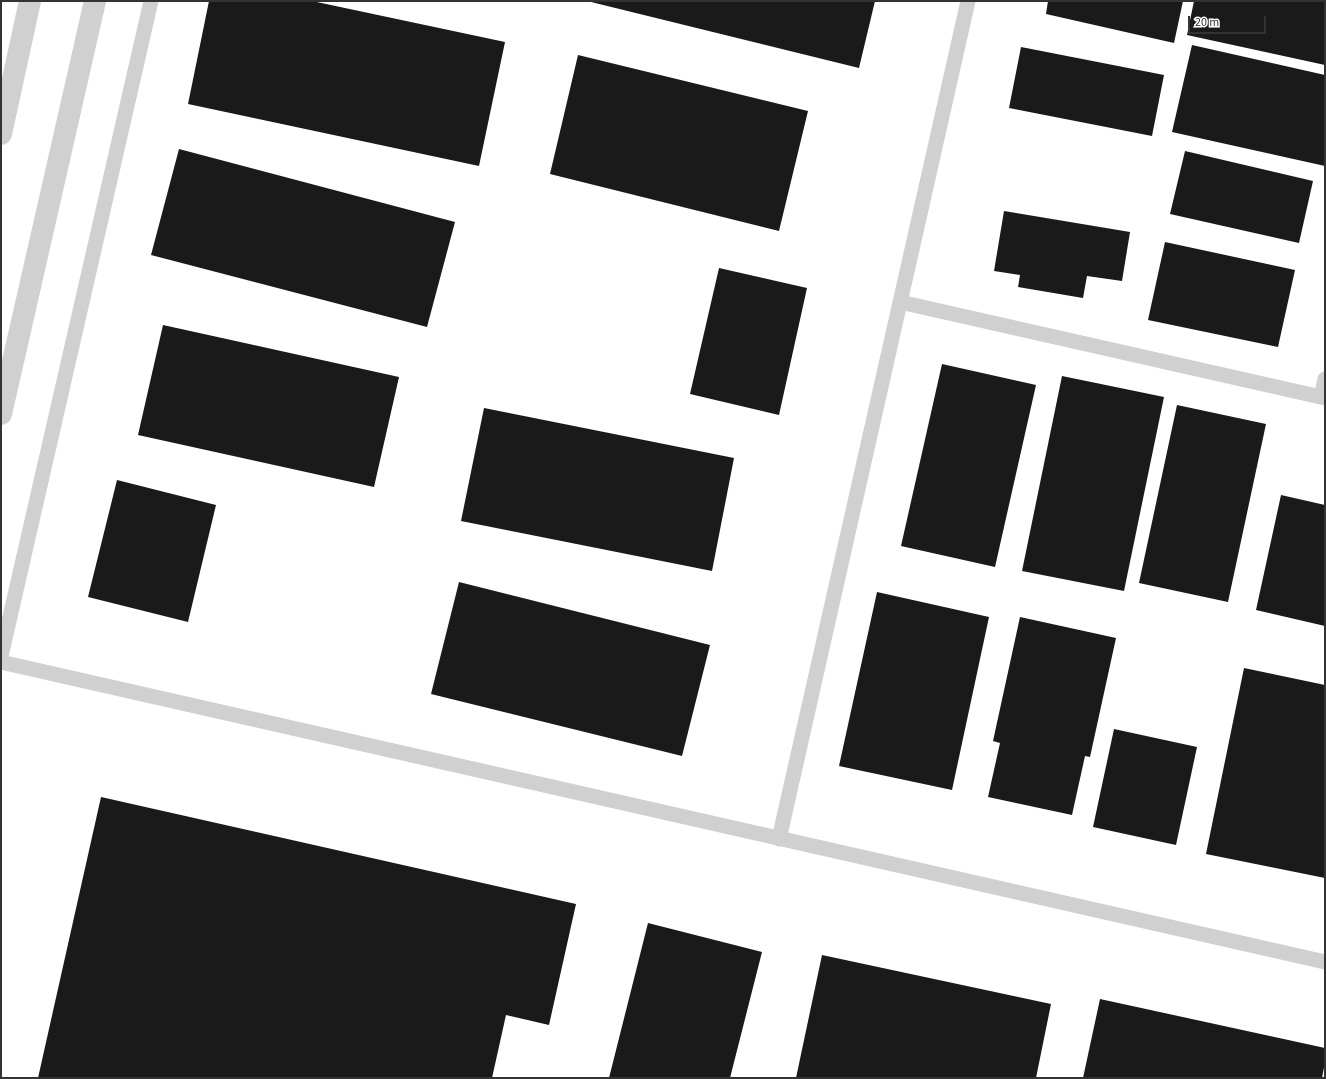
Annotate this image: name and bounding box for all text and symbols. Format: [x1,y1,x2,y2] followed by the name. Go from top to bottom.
[1190,8,1268,34] scale bar
[1195,14,1219,31] text: 20 m

